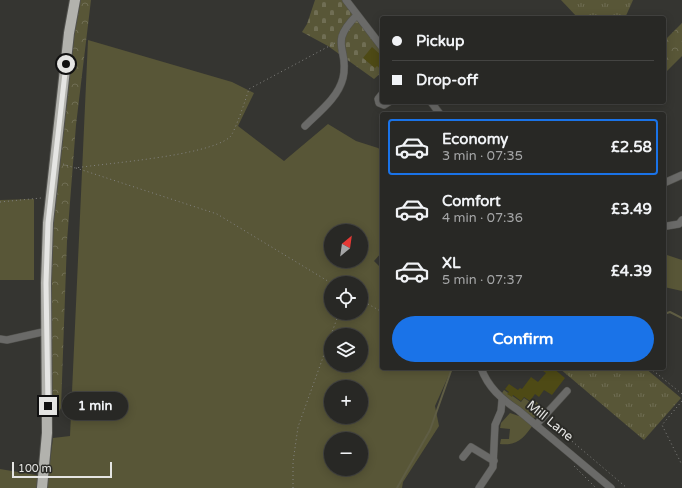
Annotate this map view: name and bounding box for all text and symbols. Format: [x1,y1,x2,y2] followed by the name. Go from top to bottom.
[416,32,464,50] text: Pickup
[57,55,75,73] route start
[416,71,478,89] text: Drop-off
[394,129,430,165] icon: car
[442,130,508,148] text: Economy
[611,138,652,156] text: £2.58
[442,148,523,164] text: 3 min · 07:35
[394,191,430,227] icon: car
[442,192,501,210] text: Comfort
[611,200,652,218] text: £3.49
[442,210,523,226] text: 4 min · 07:36
[324,224,368,268] north arrow
[324,224,368,476] map controls
[394,253,430,289] icon: car
[442,254,461,272] text: XL
[611,262,652,280] text: £4.39
[442,272,523,288] text: 5 min · 07:37
[324,276,368,320] button: locate
[392,316,654,362] button: Confirm
[324,328,368,372] button: layers
[324,380,368,424] button: +
[62,392,128,420] callout: 1 min
[39,397,57,415] route end
[523,397,577,445] street label: Mill Lane
[78,398,112,414] text: 1 min
[324,432,368,476] button: −
[12,460,112,479] scale bar
[18,462,52,475] text: 100 m

